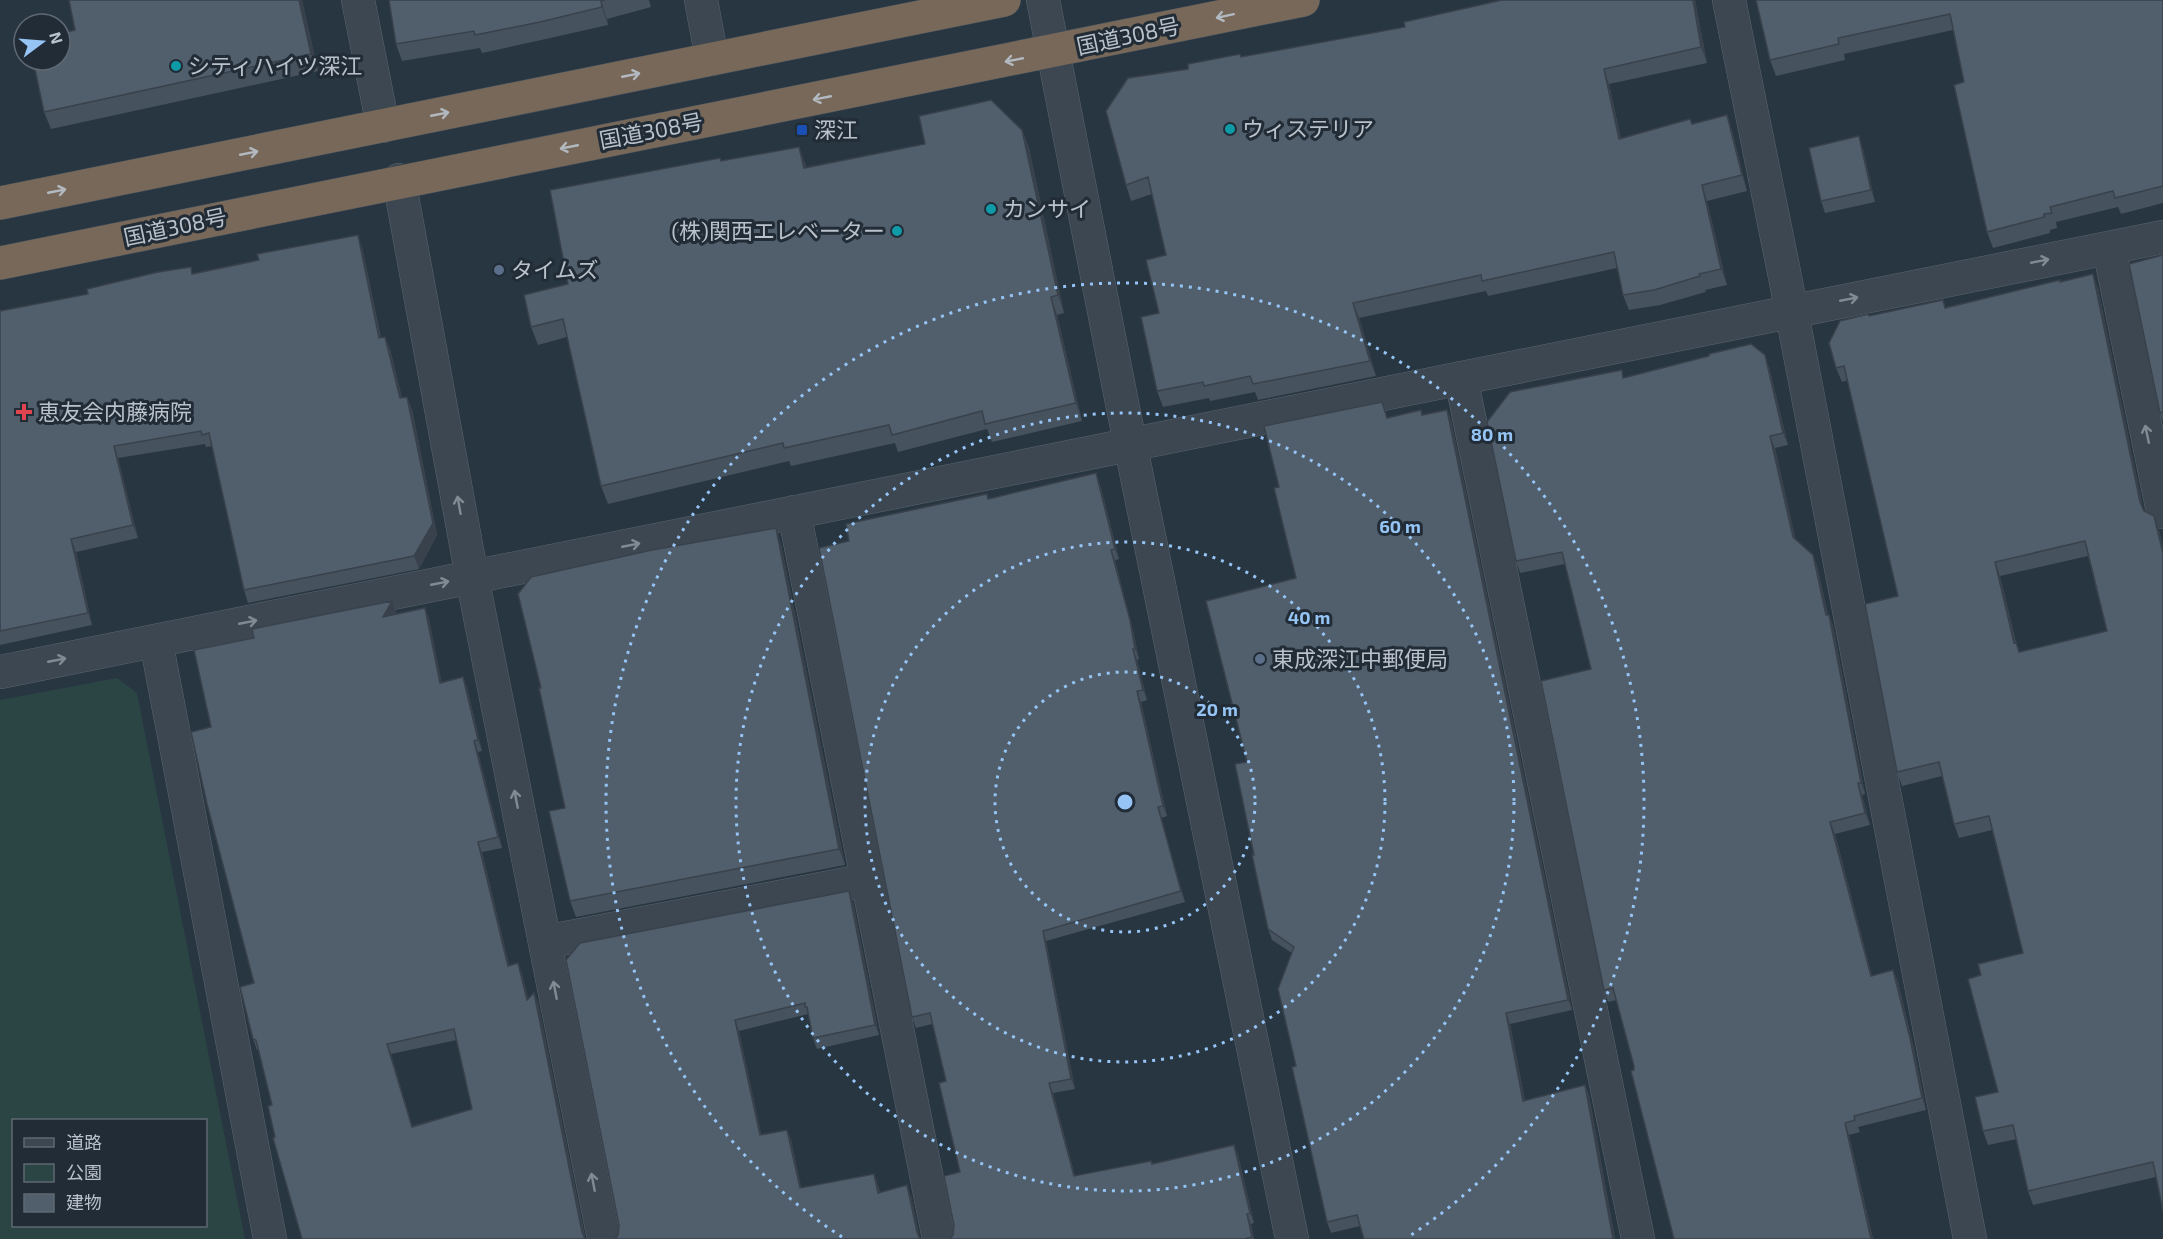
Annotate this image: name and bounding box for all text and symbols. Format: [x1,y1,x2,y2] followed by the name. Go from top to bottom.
[1074,11,1182,59] street label: 国道308号
[1216,11,1235,22] one-way arrow
[12,12,72,72] north arrow
[46,30,68,46] text: N
[188,52,362,78] place label: シティハイツ深江
[1004,55,1024,66] one-way arrow
[169,59,183,73] marker: シティハイツ深江
[621,69,640,81] one-way arrow
[813,93,833,104] one-way arrow
[597,107,705,153] street label: 国道308号
[429,108,449,119] one-way arrow
[1242,115,1374,141] place label: ウィステリア
[814,116,858,142] place label: 深江
[1223,122,1237,136] marker: ウィステリア
[795,123,809,137] marker: 深江
[560,142,579,153] one-way arrow
[238,147,258,158] one-way arrow
[47,185,67,196] one-way arrow
[1003,195,1091,221] place label: カンサイ
[121,202,229,250] street label: 国道308号
[984,202,998,216] marker: カンサイ
[671,217,885,243] place label: (株)関西エレベーター
[890,224,904,238] marker: (株)関西エレベーター
[2030,255,2049,266] one-way arrow
[511,256,599,282] place label: タイムズ
[492,263,506,277] marker: タイムズ
[1838,293,1858,304] one-way arrow
[38,398,192,424] place label: 恵友会内藤病院
[15,403,33,421] marker: 恵友会内藤病院
[1471,423,1513,445] text: 80 m
[2141,424,2152,444] one-way arrow
[453,495,464,515] one-way arrow
[1379,515,1421,537] text: 60 m
[620,539,640,550] one-way arrow
[430,577,449,589] one-way arrow
[1288,606,1330,628] text: 40 m
[238,616,258,627] one-way arrow
[1272,645,1448,671] place label: 東成深江中郵便局
[1253,652,1267,666] marker: 東成深江中郵便局
[48,654,67,666] one-way arrow
[1196,698,1238,720] text: 20 m
[510,790,521,809] one-way arrow
[1115,792,1135,812] centre of rings
[549,981,560,1001] one-way arrow
[12,1119,207,1227] legend
[66,1131,102,1153] text: 道路
[66,1161,102,1183] text: 公園
[587,1172,598,1192] one-way arrow
[66,1191,102,1213] text: 建物

